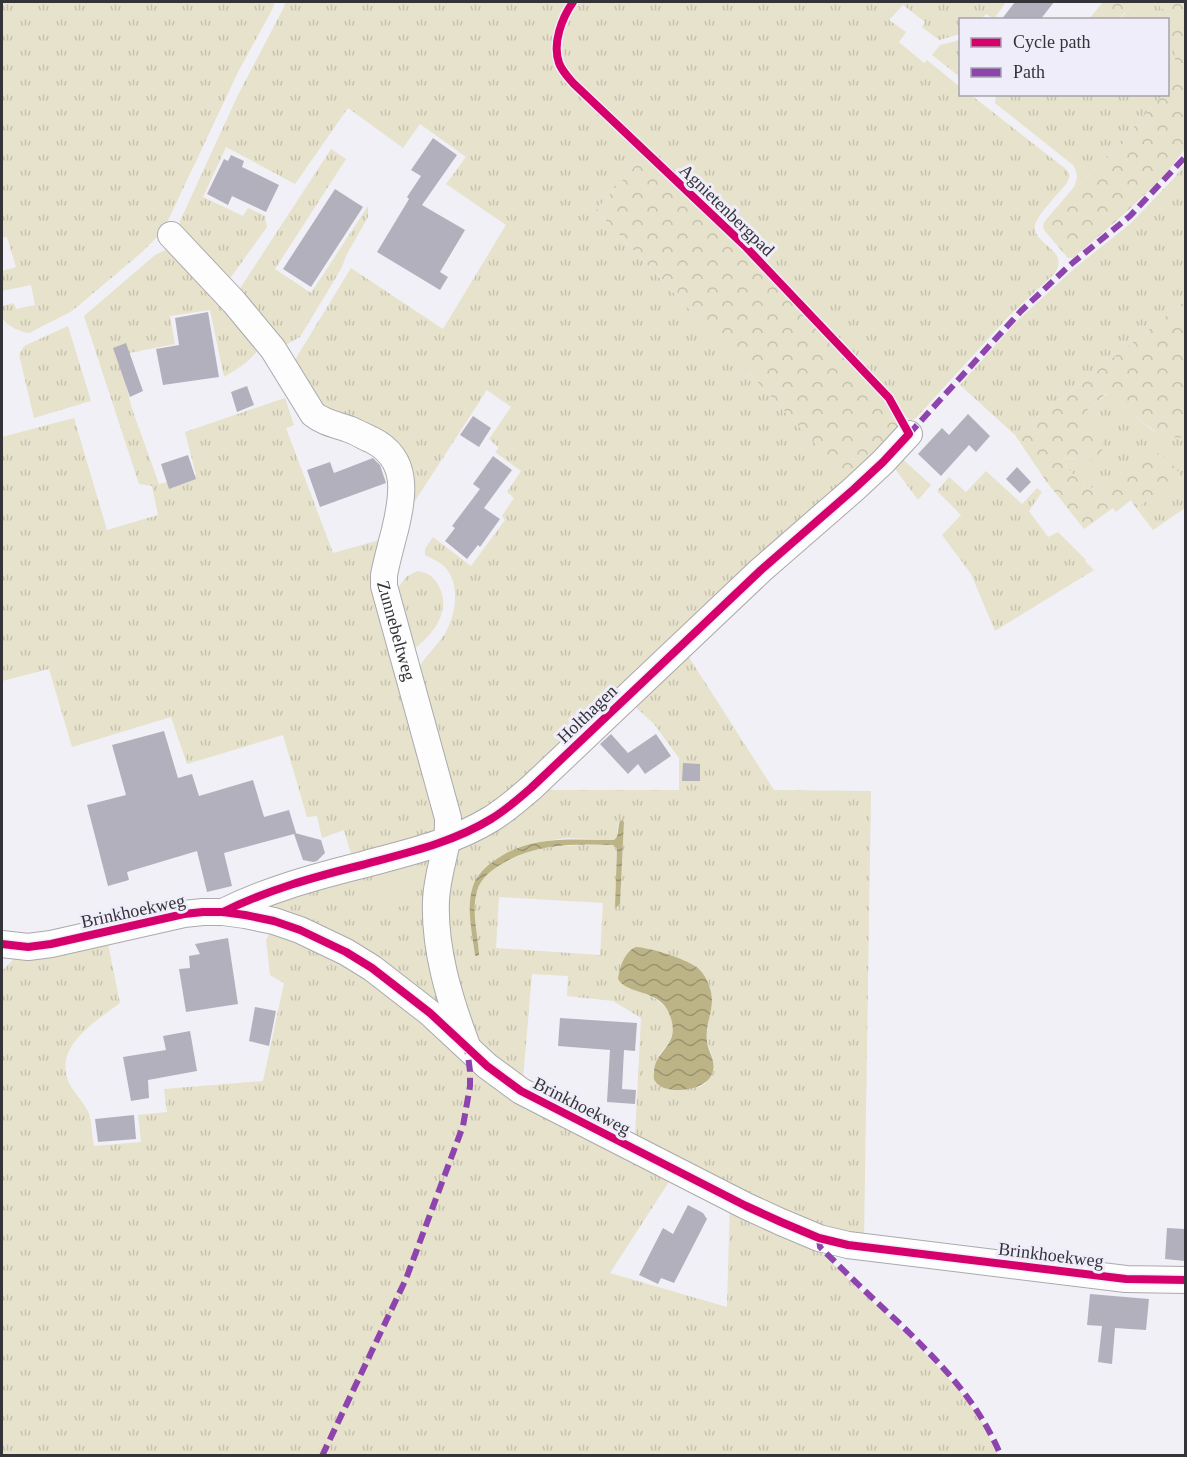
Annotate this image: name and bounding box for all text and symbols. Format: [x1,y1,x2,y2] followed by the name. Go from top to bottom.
[959,18,1169,96] legend
[1013,32,1090,52] text: Cycle path
[1013,62,1045,82] text: Path
[676,160,778,260] street label: Agnietenbergpad
[373,578,420,683] street label: Zunnebeltweg
[553,681,621,747] street label: Holthagen
[79,890,187,932] street label: Brinkhoekweg
[530,1073,634,1139] street label: Brinkhoekweg
[997,1239,1105,1271] street label: Brinkhoekweg

